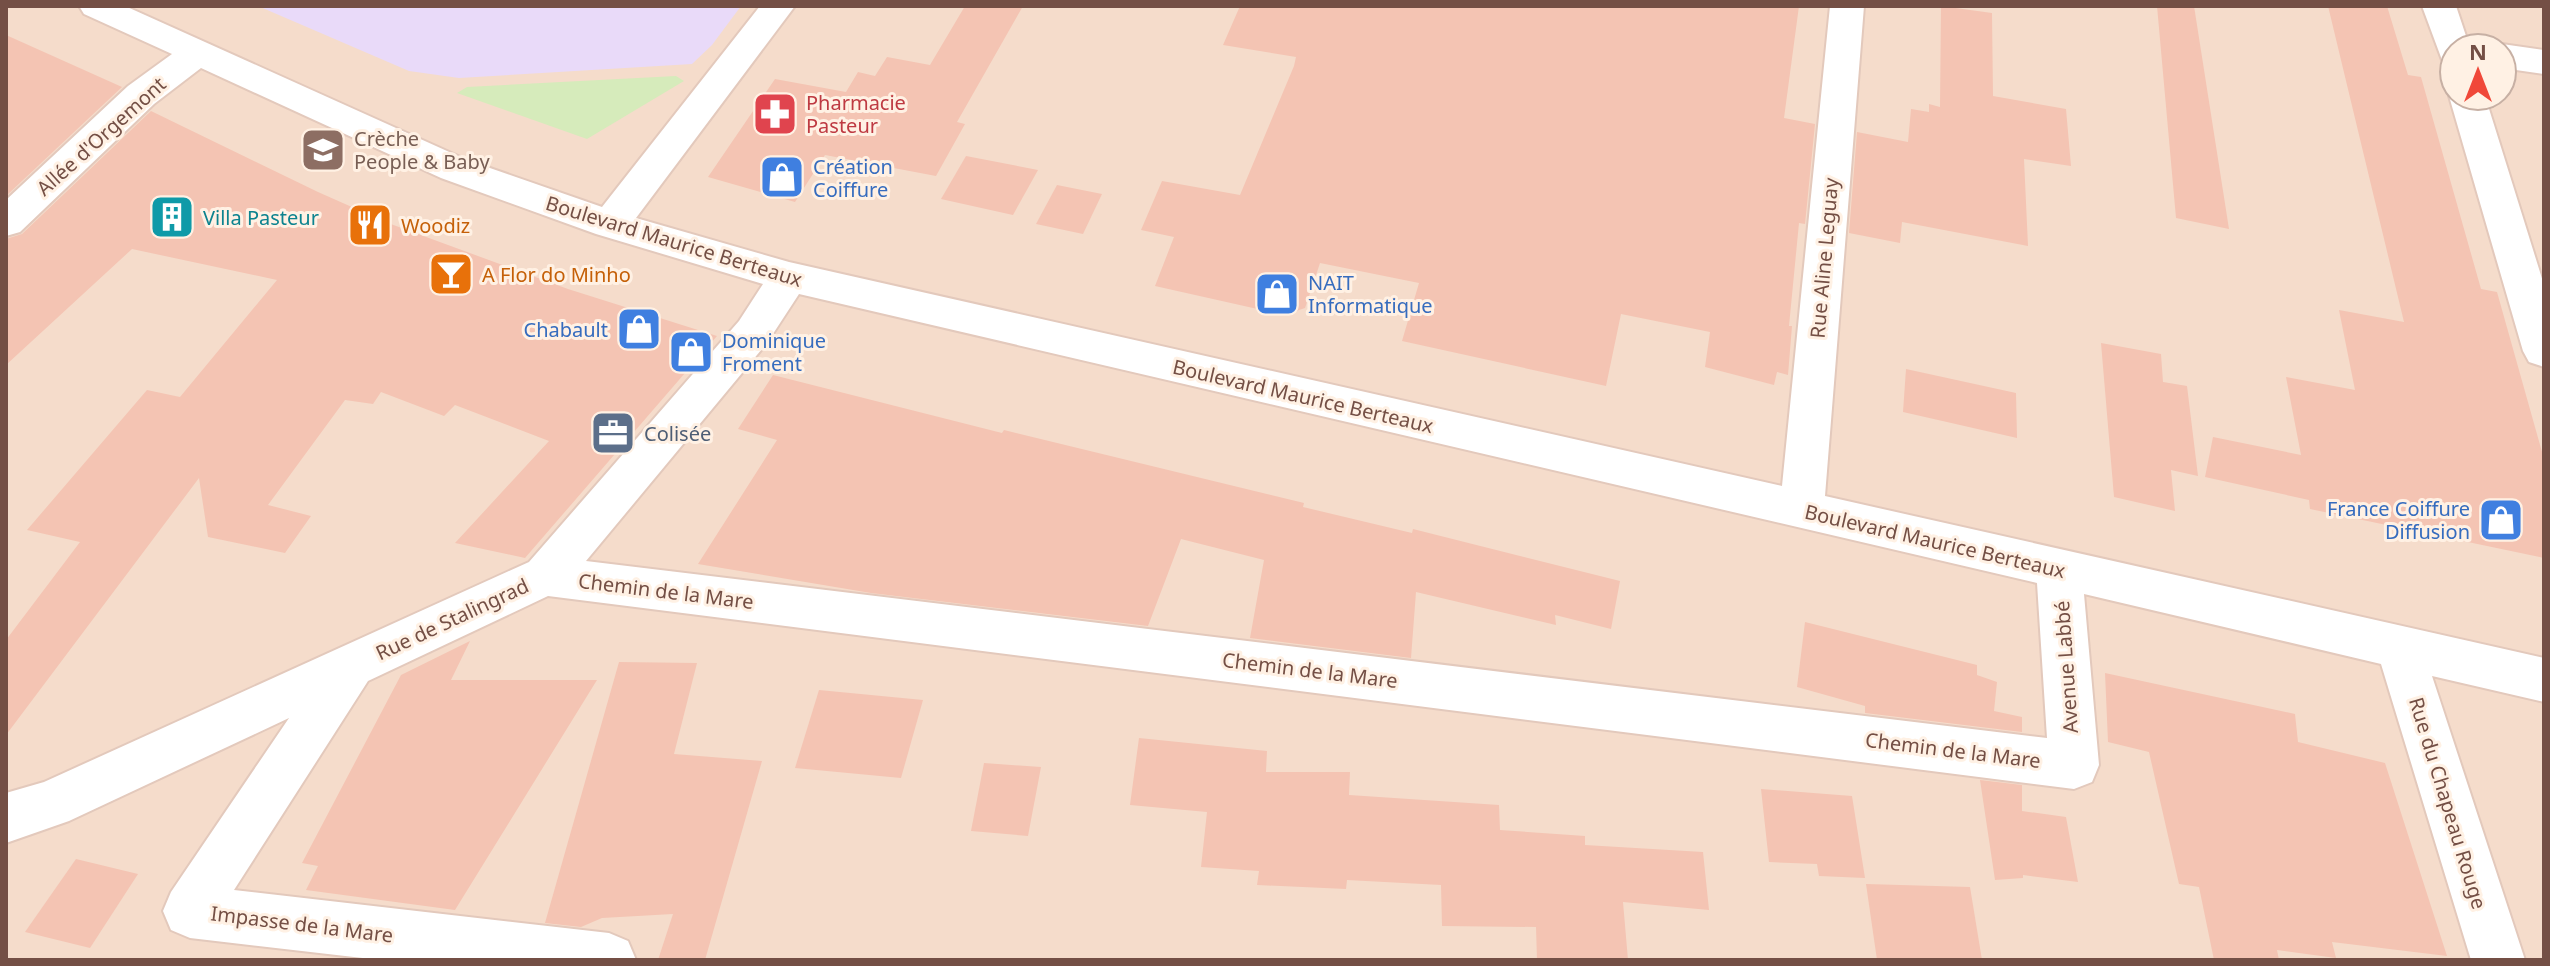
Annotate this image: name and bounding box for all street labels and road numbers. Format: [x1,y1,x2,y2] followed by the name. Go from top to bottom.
[31,71,171,201] street label: Allée d'Orgemont
[1804,176,1845,339] street label: Rue Aline Leguay
[543,189,806,293] street label: Boulevard Maurice Berteaux
[1170,353,1436,439] street label: Boulevard Maurice Berteaux
[1802,498,2068,584] street label: Boulevard Maurice Berteaux
[577,567,755,615] street label: Chemin de la Mare
[371,572,533,666] street label: Rue de Stalingrad
[2048,600,2084,734] street label: Avenue Labbé
[1221,646,1399,694] street label: Chemin de la Mare
[2403,694,2493,912] street label: Rue du Chapeau Rouge
[1864,726,2042,774] street label: Chemin de la Mare
[209,899,395,949] street label: Impasse de la Mare

